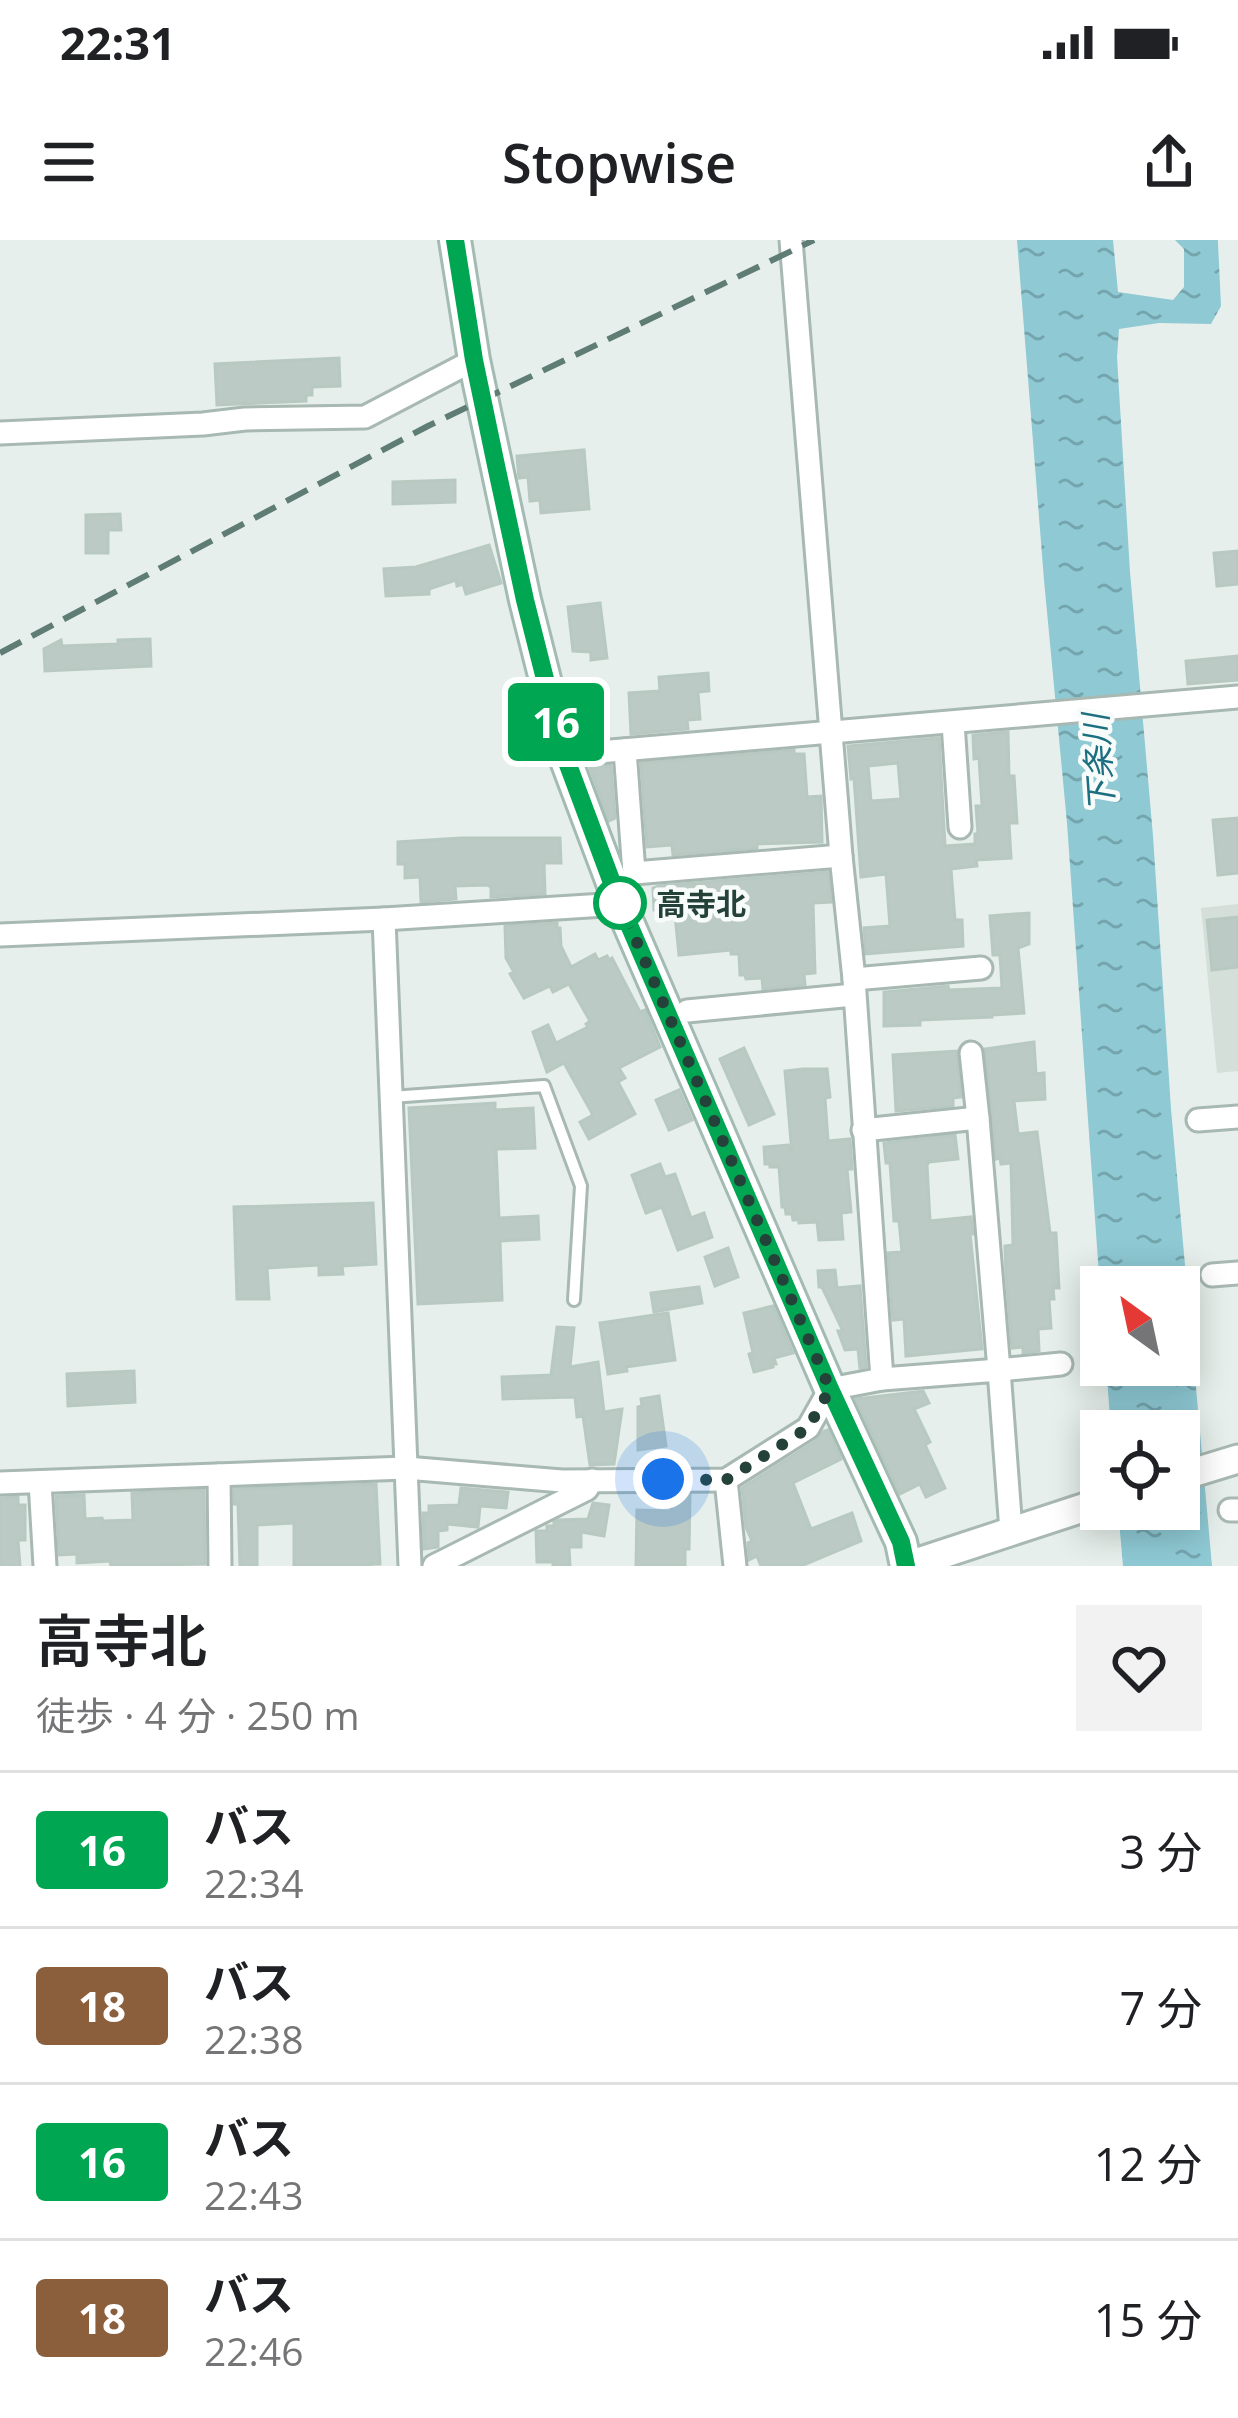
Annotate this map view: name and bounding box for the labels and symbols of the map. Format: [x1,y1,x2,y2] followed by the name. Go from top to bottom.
[502,683,610,761] line badge: 16
[1072,709,1124,814] water label: 下条川
[595,878,645,928] marker: 高寺北
[656,883,746,924] place label: 高寺北
[1080,1266,1200,1386] north arrow
[633,1449,693,1509] your location

